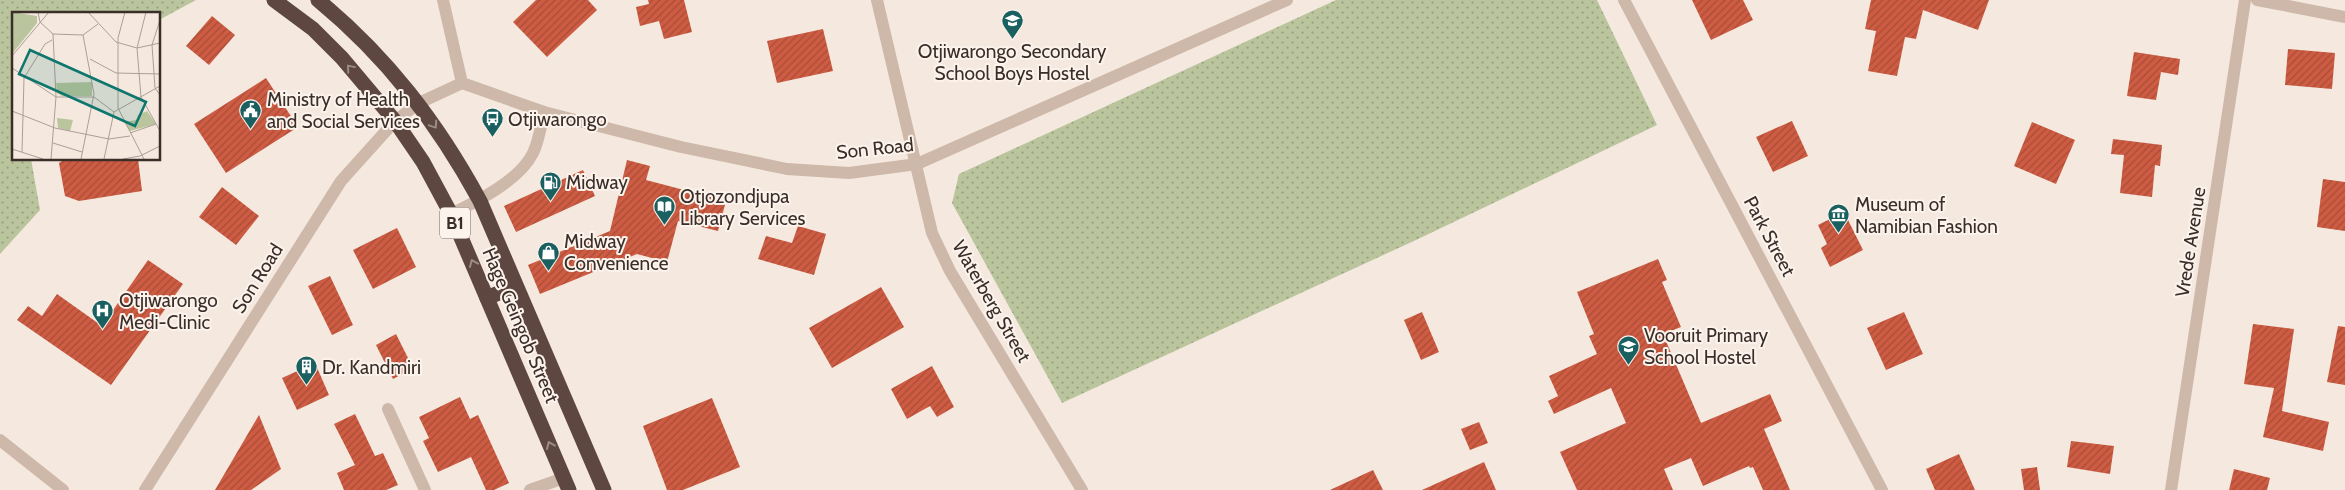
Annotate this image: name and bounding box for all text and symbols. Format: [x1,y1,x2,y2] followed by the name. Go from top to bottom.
[1000,8,1024,39] school or university icon: Otjiwarongo Secondary School Boys Hostel
[12,12,160,160] inset map
[918,40,1107,85] place label: Otjiwarongo Secondary School Boys Hostel
[347,64,356,73] one-way arrow
[267,88,420,133] place label: Ministry of Health and Social Services
[239,98,263,129] public building icon: Ministry of Health and Social Services
[480,107,504,138] bus stop icon: Otjiwarongo
[508,108,607,131] place label: Otjiwarongo
[428,120,437,129] one-way arrow
[835,133,915,164] street label: Son Road
[538,170,562,201] fuel station icon: Midway
[566,171,628,194] place label: Midway
[680,185,805,230] place label: Otjozondjupa Library Services
[2170,185,2211,299] street label: Vrede Avenue
[1739,192,1800,281] street label: Park Street
[1855,193,1998,238] place label: Museum of Namibian Fashion
[652,195,676,226] library icon: Otjozondjupa Library Services
[1827,203,1851,234] museum icon: Museum of Namibian Fashion
[440,208,470,238] road number: B1
[564,230,669,275] place label: Midway Convenience
[947,236,1036,367] street label: Waterberg Street
[227,239,288,317] street label: Son Road
[536,240,560,271] shop icon: Midway Convenience
[477,244,564,407] street label: Hage Geingob Street
[468,259,479,268] one-way arrow
[119,289,218,334] place label: Otjiwarongo Medi-Clinic
[91,299,115,330] hospital icon: Otjiwarongo Medi-Clinic
[1644,324,1769,369] place label: Vooruit Primary School Hostel
[1616,334,1640,365] school or university icon: Vooruit Primary School Hostel
[294,355,318,386] building icon: Dr. Kandmiri
[322,356,421,379] place label: Dr. Kandmiri
[546,441,556,450] one-way arrow

